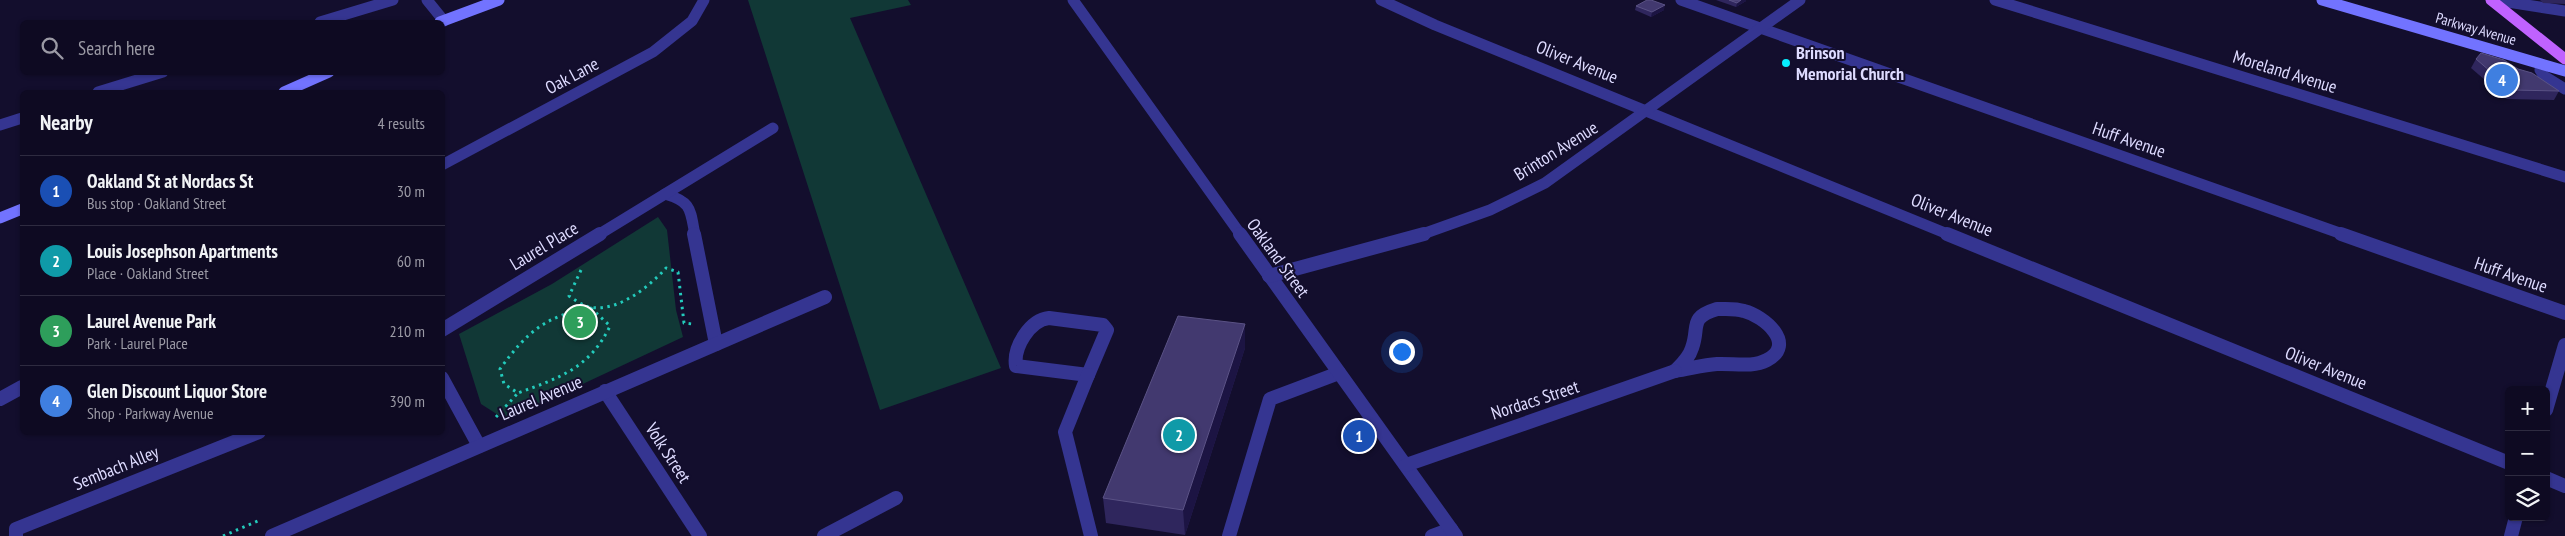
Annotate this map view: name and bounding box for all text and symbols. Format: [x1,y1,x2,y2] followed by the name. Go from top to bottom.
[2434,8,2519,49] street label: Parkway Avenue
[20,20,445,75] search box
[38,34,66,62] icon: search
[1533,35,1621,88] street label: Oliver Avenue
[78,36,155,60] text: Search here
[1796,41,1904,85] place label: Brinson Memorial Church
[2230,45,2340,98] street label: Moreland Avenue
[541,52,602,99] street label: Oak Lane
[1780,57,1792,69] marker: Brinson Memorial Church
[2486,61,2518,99] pin: 4
[40,109,93,136] text: Nearby
[378,113,425,133] text: 4 results
[1510,116,1602,185] street label: Brinton Avenue
[2090,116,2169,163] street label: Huff Avenue
[87,169,253,193] text: Oakland St at Nordacs St
[52,181,60,201] text: 1
[397,181,425,201] text: 30 m
[1908,188,1996,241] street label: Oliver Avenue
[87,193,226,213] text: Bus stop · Oakland Street
[1242,214,1315,302] street label: Oakland Street
[505,216,582,275] street label: Laurel Place
[87,239,278,263] text: Louis Josephson Apartments
[52,251,60,271] text: 2
[397,251,425,271] text: 60 m
[2472,251,2551,298] street label: Huff Avenue
[87,263,209,283] text: Place · Oakland Street
[564,303,596,341] pin: 3
[87,309,216,333] text: Laurel Avenue Park
[52,321,60,341] text: 3
[390,321,425,341] text: 210 m
[87,333,188,353] text: Park · Laurel Place
[1389,339,1415,365] your location
[2282,341,2370,394] street label: Oliver Avenue
[496,370,586,425] street label: Laurel Avenue
[1488,375,1582,425] street label: Nordacs Street
[87,379,267,403] text: Glen Discount Liquor Store
[2505,386,2550,521] map controls
[2505,386,2550,431] button: +
[52,391,60,411] text: 4
[390,391,425,411] text: 390 m
[87,403,214,423] text: Shop · Parkway Avenue
[1163,416,1195,454] pin: 2
[1343,417,1375,455] pin: 1
[640,418,696,487] street label: Volk Street
[2505,431,2550,476] button: −
[70,440,162,495] street label: Sembach Alley
[2505,476,2550,521] button: layers

